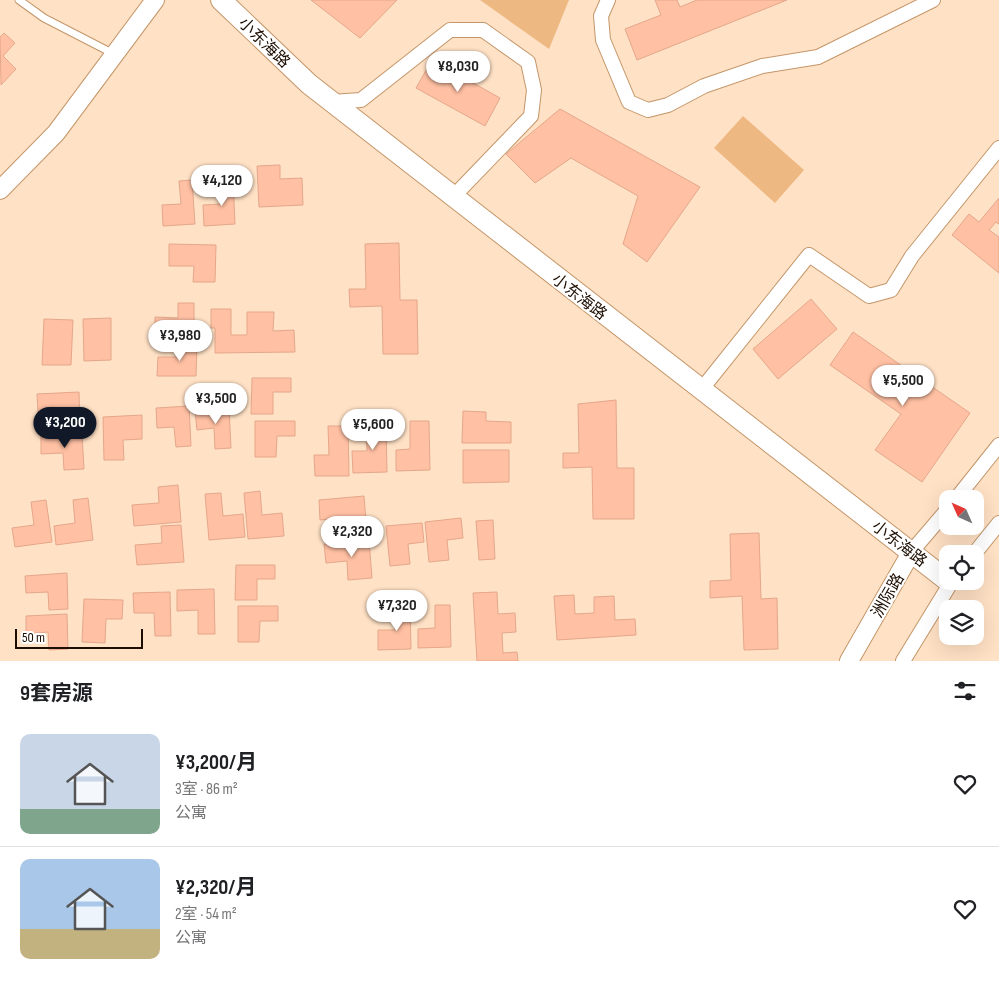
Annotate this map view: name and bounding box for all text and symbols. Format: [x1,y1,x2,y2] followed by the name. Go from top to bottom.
[234,14,294,72] street label: 小东海路
[417,51,499,93] pin: ¥8,030
[437,57,479,76] text: ¥8,030
[181,164,263,207] pin: ¥4,120
[202,171,242,190] text: ¥4,120
[548,270,610,324] street label: 小东海路
[139,320,221,362] pin: ¥3,980
[159,326,201,345] text: ¥3,980
[862,364,944,407] pin: ¥5,500
[882,371,924,390] text: ¥5,500
[175,382,257,425] pin: ¥3,500
[195,389,237,408] text: ¥3,500
[24,406,106,449] pin: ¥3,200
[332,408,414,451] pin: ¥5,600
[44,413,86,432] text: ¥3,200
[352,415,394,434] text: ¥5,600
[939,490,984,535] north arrow
[939,490,984,645] map controls
[311,516,393,558] pin: ¥2,320
[868,517,930,571] street label: 小东海路
[332,522,372,541] text: ¥2,320
[939,545,984,590] button: locate
[868,570,909,621] street label: 洲际路
[356,590,438,632] pin: ¥7,320
[377,596,417,615] text: ¥7,320
[939,600,984,645] button: layers
[15,626,142,649] scale bar
[22,629,45,646] text: 50 m
[951,677,979,705] icon: filters
[20,681,93,706] text: 9套房源
[175,750,257,775] text: ¥3,200/月
[60,754,120,814] icon: home
[951,770,979,798] icon: heart
[175,780,238,799] text: 3室 · 86 m²
[175,804,207,823] text: 公寓
[175,875,256,900] text: ¥2,320/月
[60,879,120,939] icon: home
[951,895,979,923] icon: heart
[175,905,237,924] text: 2室 · 54 m²
[175,929,207,948] text: 公寓

